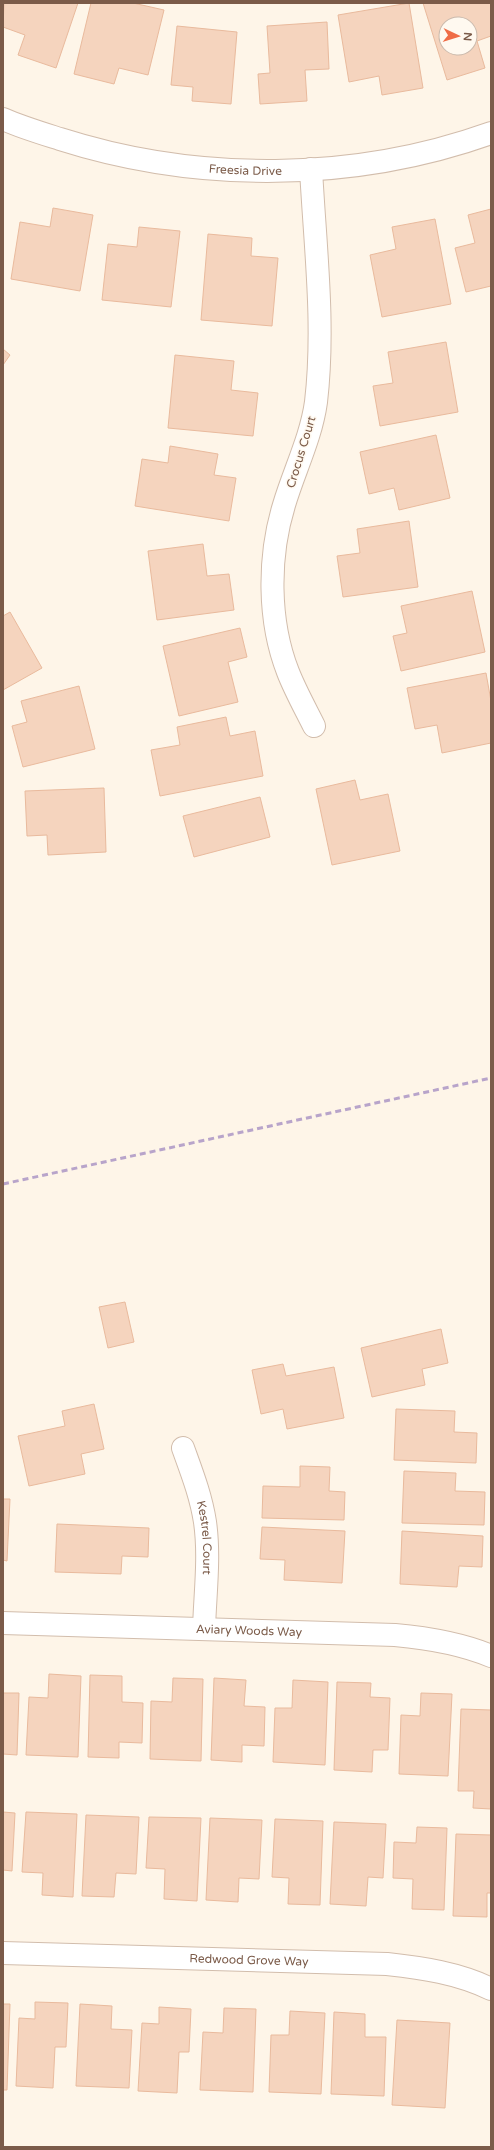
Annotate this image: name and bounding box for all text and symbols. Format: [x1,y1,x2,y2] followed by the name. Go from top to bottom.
[438,16,478,56] north arrow
[461,32,474,42] text: N
[208,161,282,178] street label: Freesia Drive
[283,414,319,490] street label: Crocus Court
[194,1499,214,1575] street label: Kestrel Court
[196,1622,303,1639] street label: Aviary Woods Way
[189,1951,309,1969] street label: Redwood Grove Way

